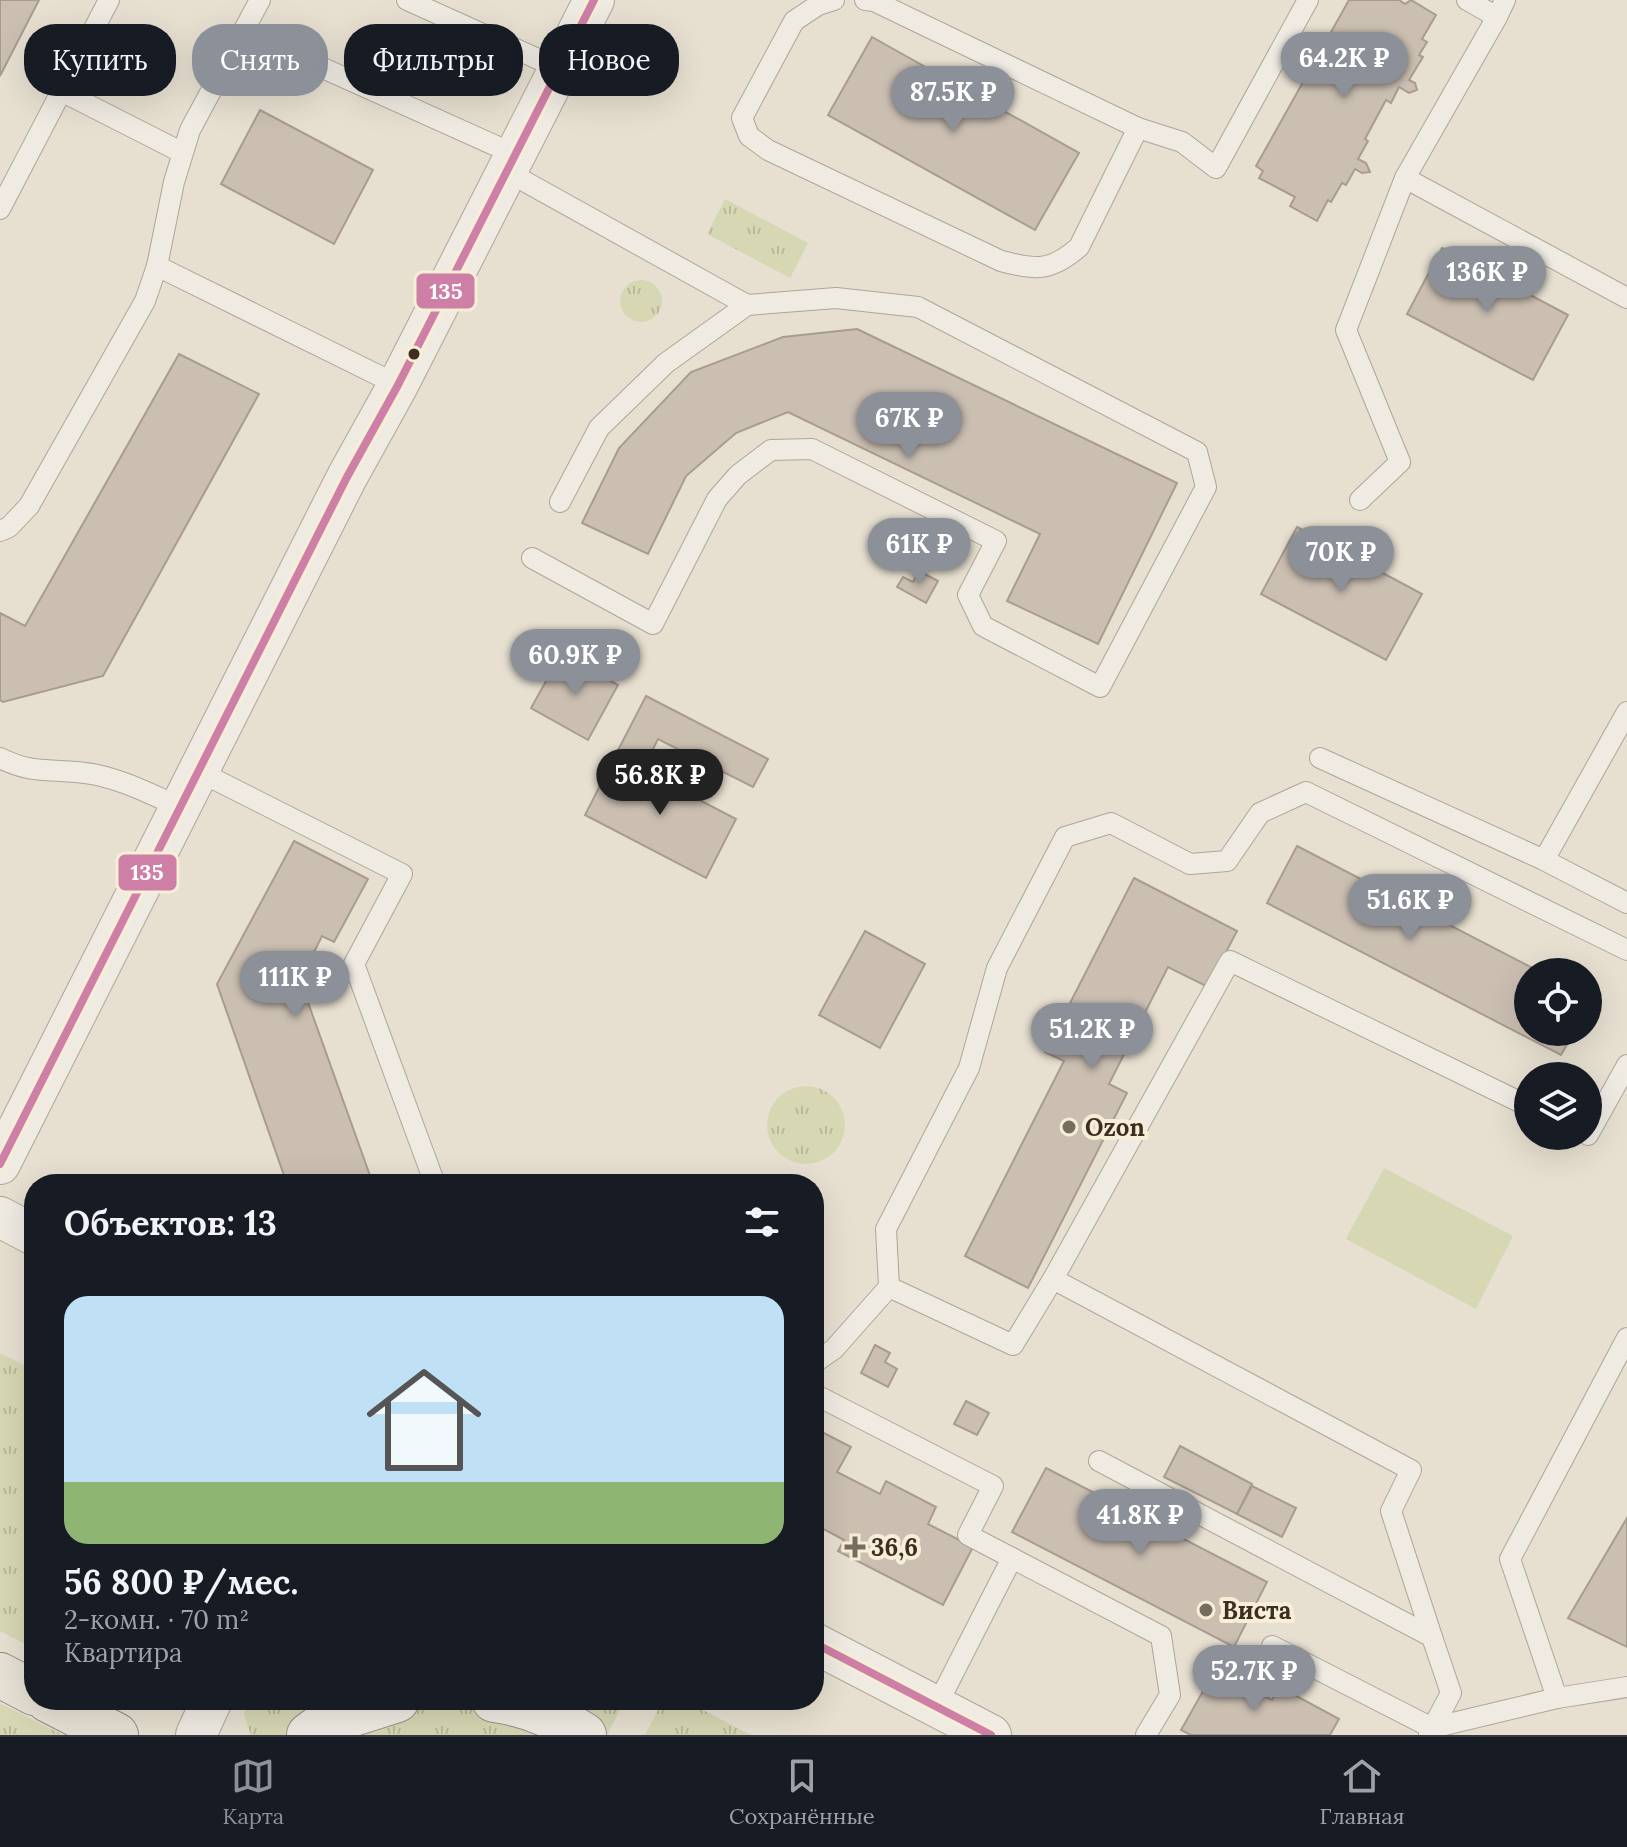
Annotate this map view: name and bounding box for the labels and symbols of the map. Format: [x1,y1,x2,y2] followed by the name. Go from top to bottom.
[1270,32,1418,100] pin: 64.2K ₽
[879,66,1027,134] pin: 87.5K ₽
[1422,246,1552,314] pin: 136K ₽
[415,272,476,310] line badge: 135
[429,277,463,305] text: 135
[406,346,422,362] unlabelled marker
[853,392,965,460] pin: 67K ₽
[863,518,975,586] pin: 61K ₽
[1285,526,1397,594] pin: 70K ₽
[501,629,649,697] pin: 60.9K ₽
[586,749,734,817] pin: 56.8K ₽
[117,853,178,892] line badge: 135
[130,858,164,886] text: 135
[1336,874,1484,942] pin: 51.6K ₽
[230,951,360,1019] pin: 111K ₽
[1018,1003,1166,1071] pin: 51.2K ₽
[1085,1112,1145,1143] place label: Ozon
[1060,1118,1078,1136] marker: Ozon
[1066,1489,1214,1557] pin: 41.8K ₽
[871,1532,918,1563] place label: 36,6
[846,1538,864,1556] marker: 36,6
[1222,1595,1292,1626] place label: Виста
[1197,1601,1215,1619] marker: Виста
[1180,1645,1328,1713] pin: 52.7K ₽

